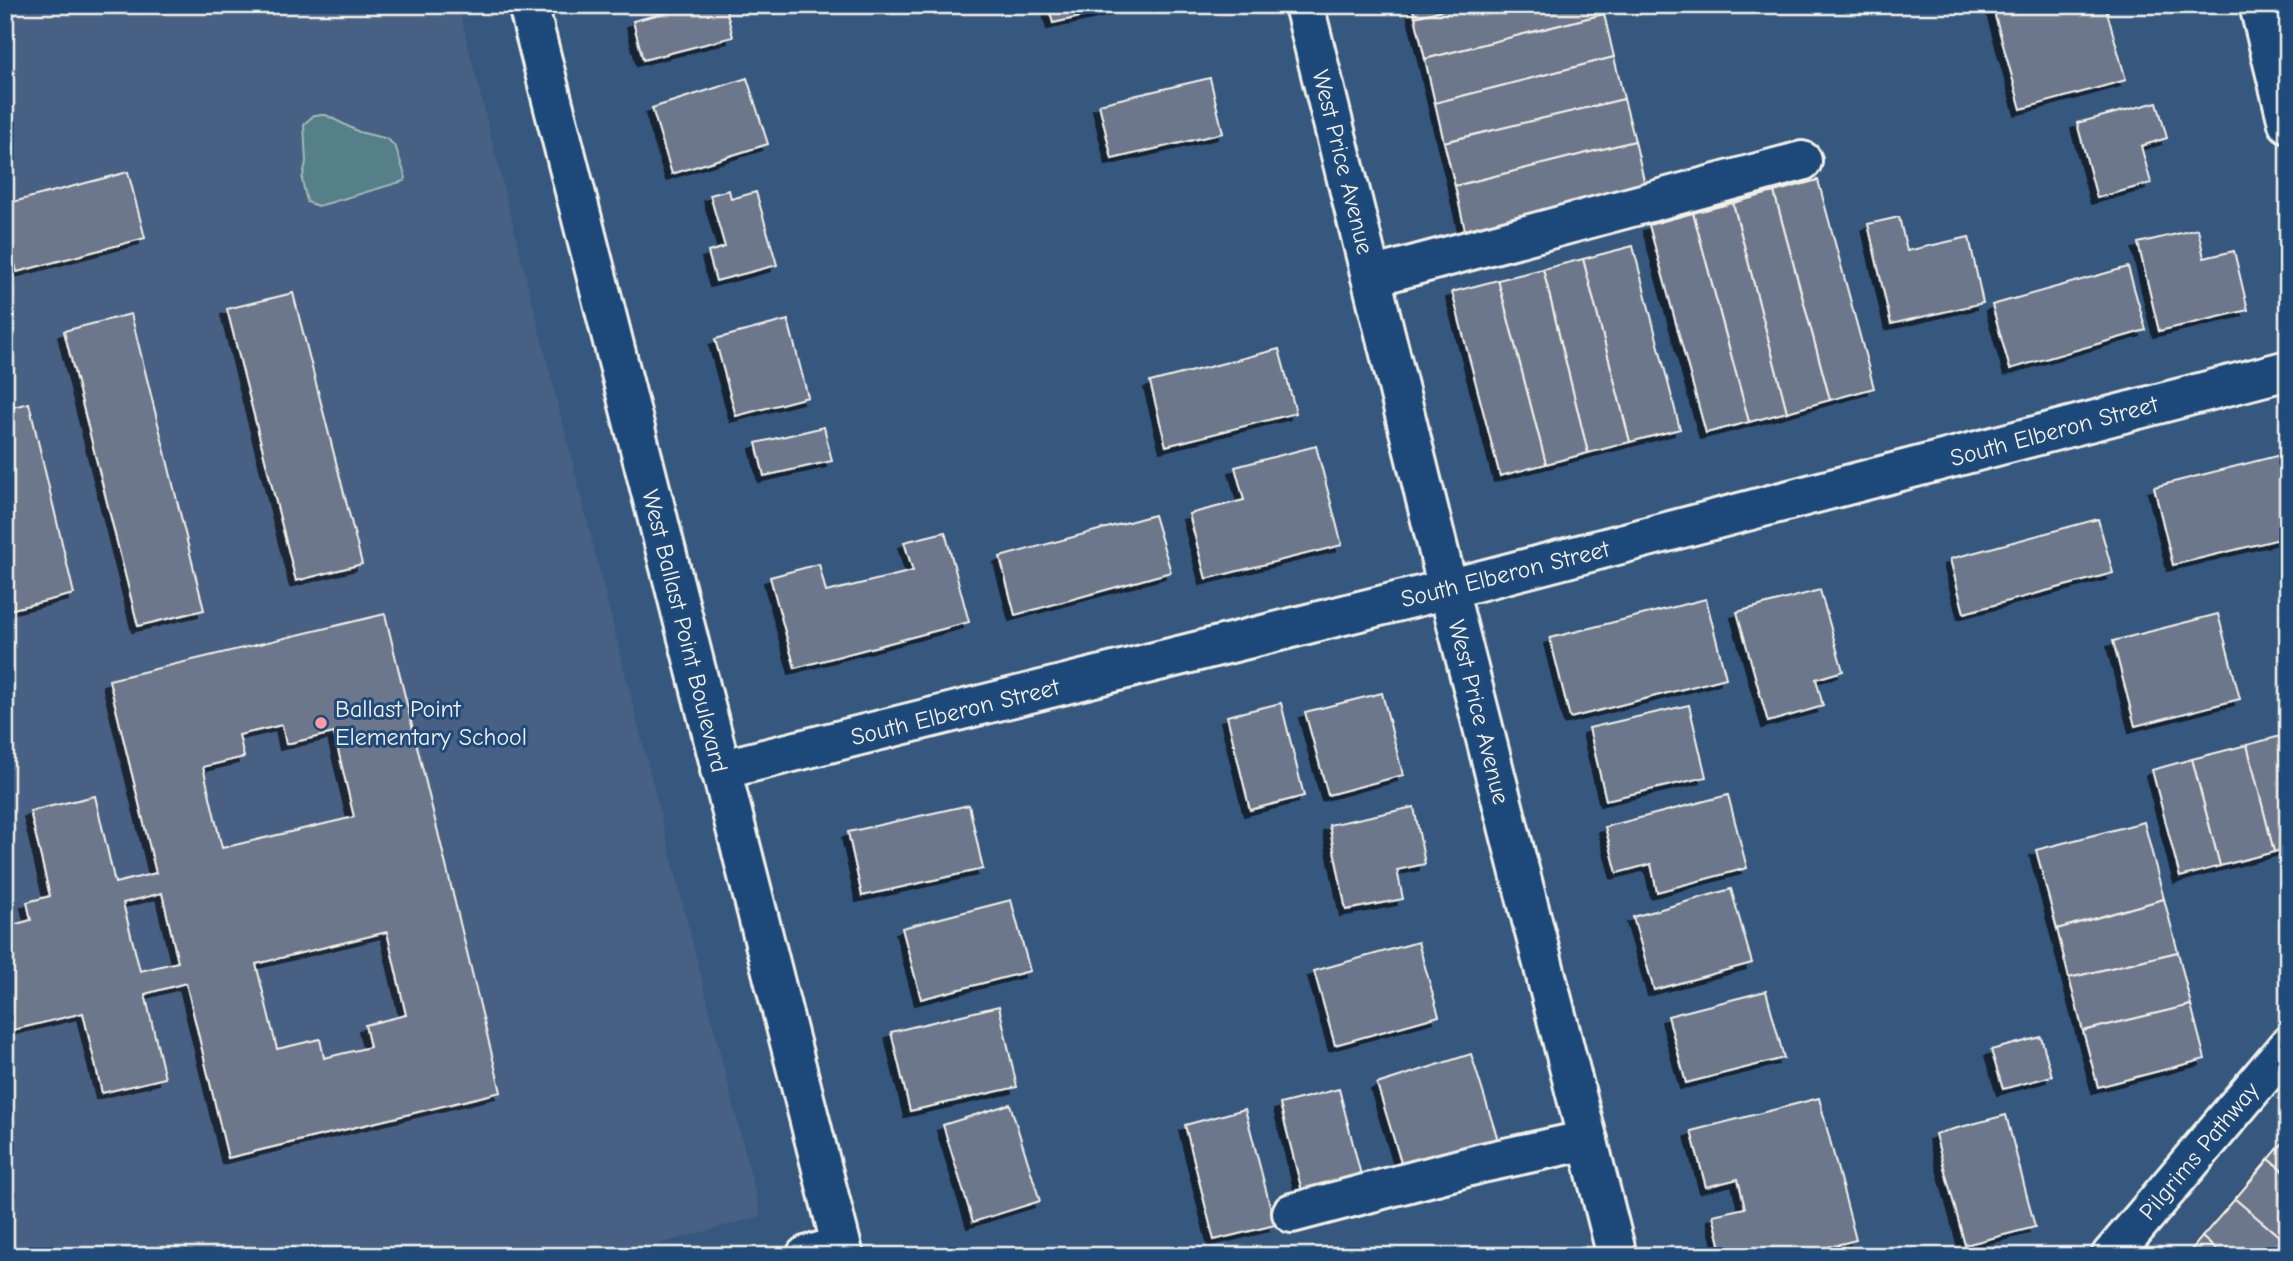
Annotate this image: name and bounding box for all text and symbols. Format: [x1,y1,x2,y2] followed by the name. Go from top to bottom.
[1307,67,1379,257] street label: West Price Avenue
[1947,390,2162,472] street label: South Elberon Street
[636,487,734,775] street label: West Ballast Point Boulevard
[1398,534,1613,613] street label: South Elberon Street
[1443,617,1515,807] street label: West Price Avenue
[848,672,1063,751] street label: South Elberon Street
[335,695,527,751] place label: Ballast Point Elementary School
[313,715,329,731] marker: Ballast Point Elementary School
[2133,1076,2265,1226] street label: Pilgrims Pathway

